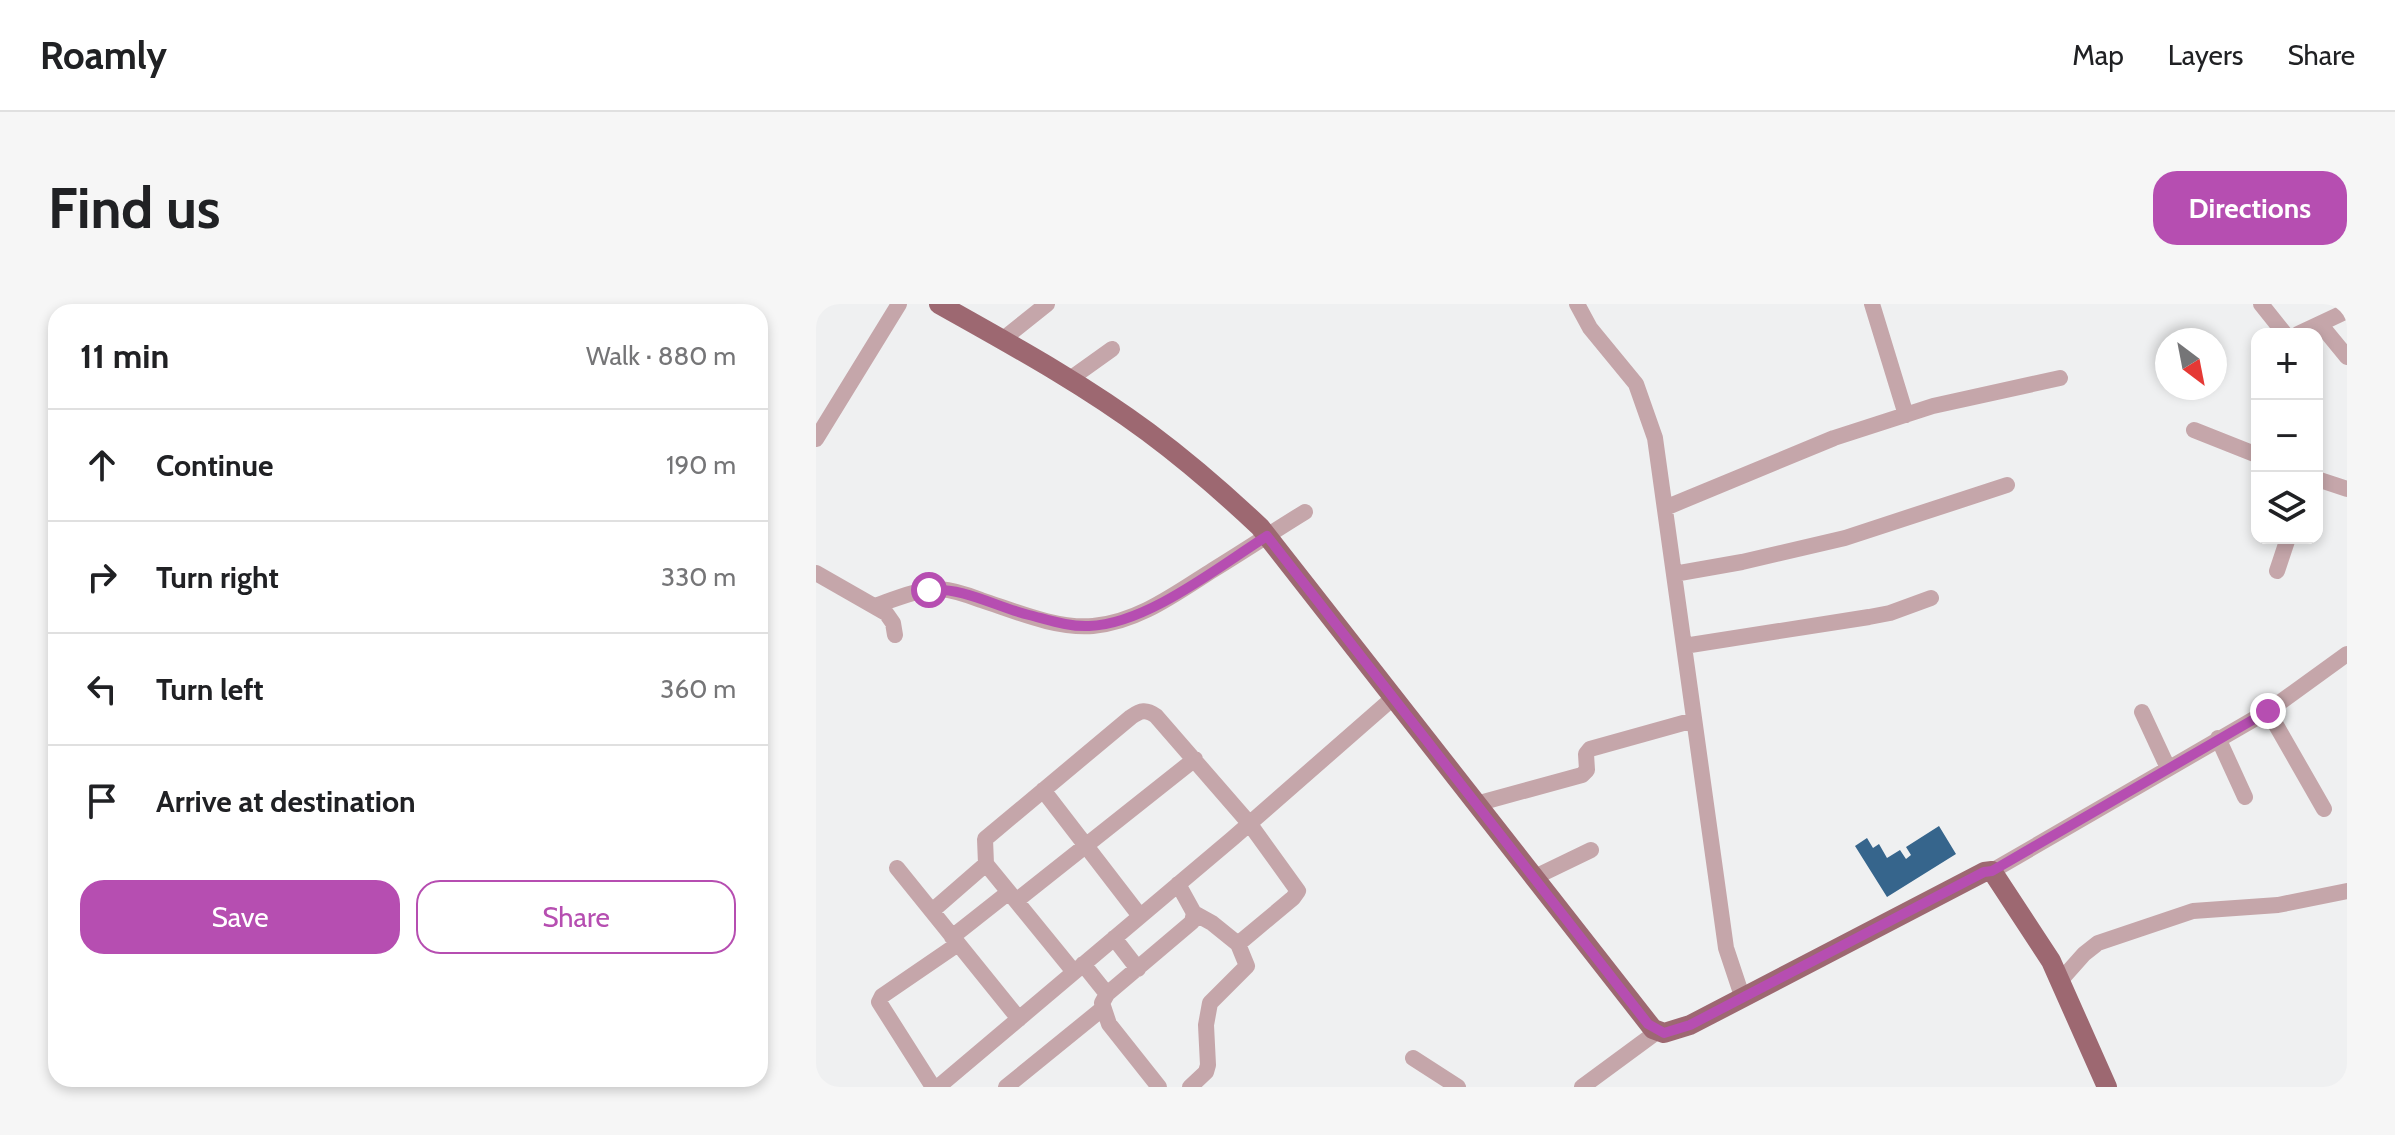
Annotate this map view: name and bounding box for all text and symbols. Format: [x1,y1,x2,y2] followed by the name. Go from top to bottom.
[40,32,167,79] text: Roamly
[2072,38,2124,72] text: Map
[2168,38,2243,72] text: Layers
[2287,38,2355,72] text: Share
[2153,171,2347,245] button: Directions
[48,174,221,242] text: Find us
[2155,328,2227,400] north arrow
[2251,328,2323,544] map controls
[2251,328,2323,400] button: +
[80,335,169,377] text: 11 min
[586,340,736,372] text: Walk · 880 m
[2251,400,2323,472] button: −
[80,443,124,487] icon: ahead
[156,447,273,484] text: Continue
[666,449,736,481] text: 190 m
[2251,472,2323,544] button: layers
[80,555,124,599] icon: right
[156,559,279,596] text: Turn right
[661,561,736,593] text: 330 m
[911,572,947,608] route start
[80,667,124,711] icon: left
[156,671,264,708] text: Turn left
[660,673,736,705] text: 360 m
[2250,693,2286,729] route end
[80,779,124,823] icon: arrive
[156,783,416,820] text: Arrive at destination
[80,880,400,954] button: Save
[416,880,736,954] button: Share

